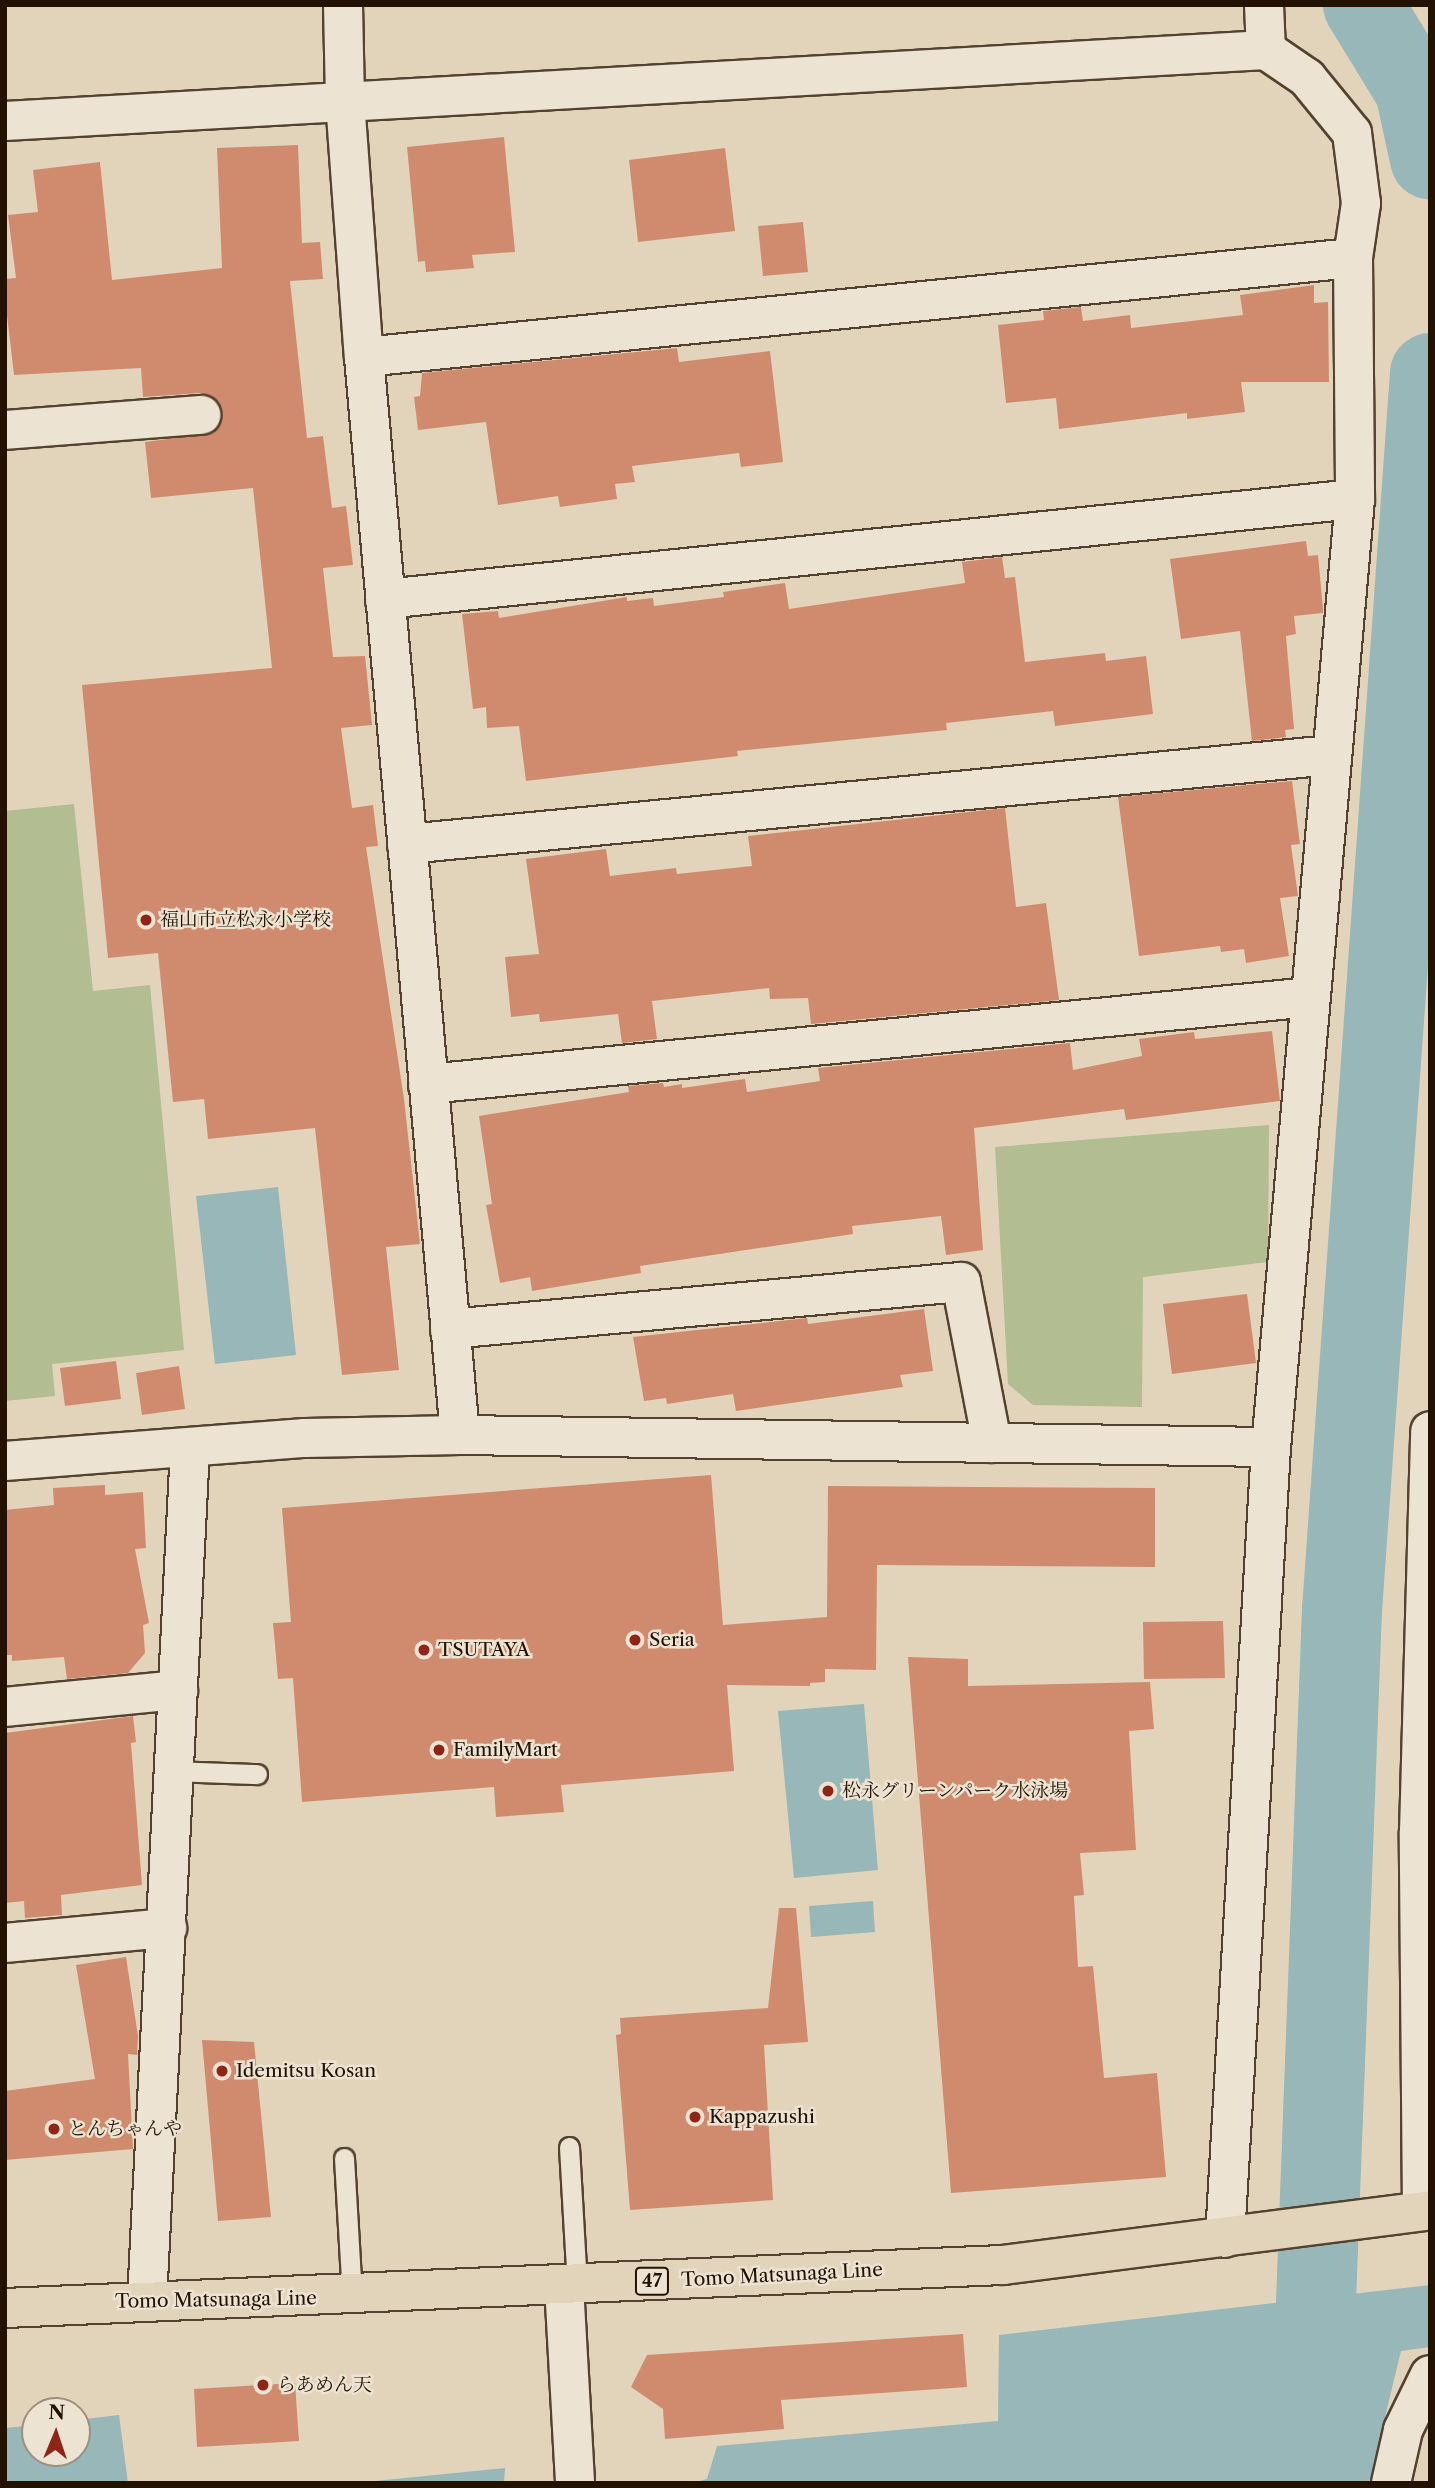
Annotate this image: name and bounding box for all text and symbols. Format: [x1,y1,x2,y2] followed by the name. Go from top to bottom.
[160,909,331,931] place label: 福山市立松永小学校
[138,912,154,928] marker: 福山市立松永小学校
[649,1629,695,1651] place label: Seria
[627,1632,643,1648] marker: Seria
[438,1639,530,1661] place label: TSUTAYA
[416,1642,432,1658] marker: TSUTAYA
[453,1739,558,1761] place label: FamilyMart
[431,1742,447,1758] marker: FamilyMart
[842,1780,1070,1802] place label: 松永グリーンパーク水泳場
[820,1783,836,1799] marker: 松永グリーンパーク水泳場
[236,2060,376,2082] place label: Idemitsu Kosan
[214,2063,230,2079] marker: Idemitsu Kosan
[709,2106,815,2128] place label: Kappazushi
[687,2109,703,2125] marker: Kappazushi
[68,2118,182,2140] place label: とんちゃんや
[46,2121,62,2137] marker: とんちゃんや
[681,2258,883,2292] street label: Tomo Matsunaga Line
[634,2266,670,2295] road number: 47
[115,2287,317,2313] street label: Tomo Matsunaga Line
[277,2374,372,2396] place label: らあめん天
[255,2377,271,2393] marker: らあめん天
[21,2397,91,2467] north arrow
[48,2401,65,2424] text: N

